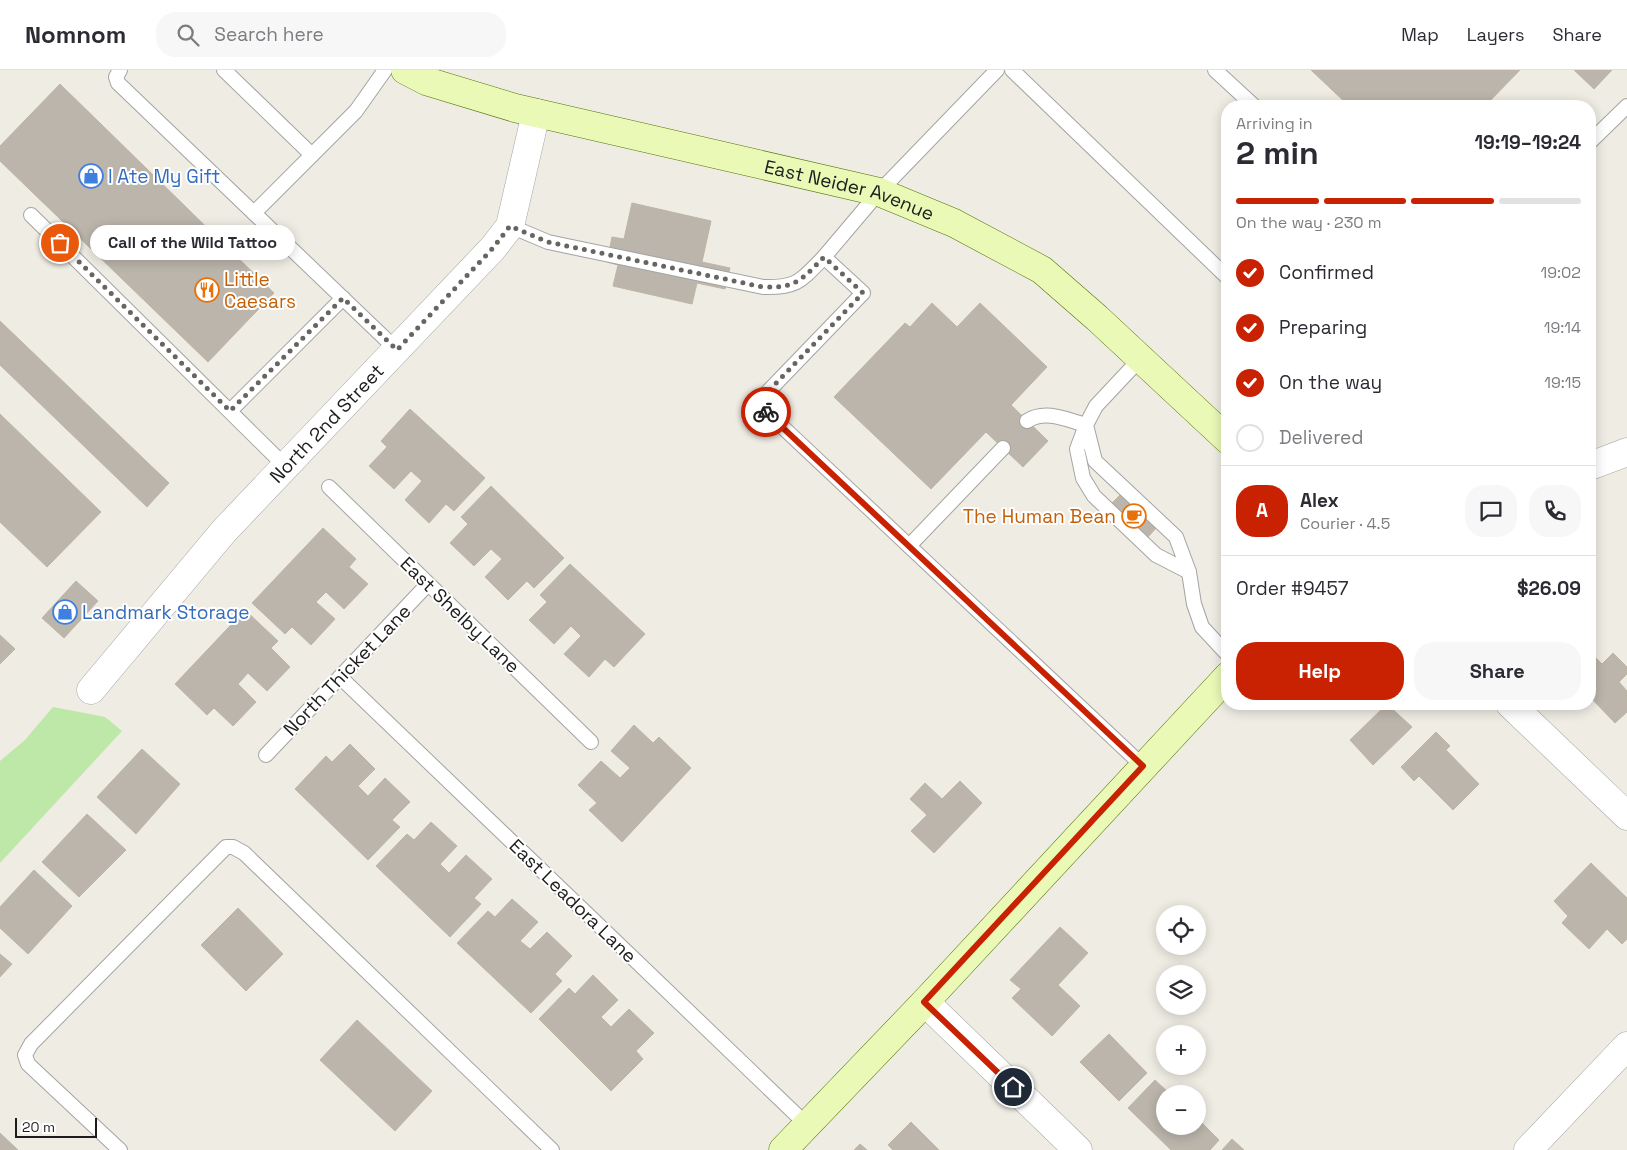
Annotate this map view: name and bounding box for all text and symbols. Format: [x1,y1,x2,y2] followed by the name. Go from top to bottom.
[156,12,506,57] search box
[25,19,126,50] text: Nomnom
[174,21,202,49] icon: search
[214,22,324,47] text: Search here
[1401,23,1439,46] text: Map
[1467,23,1524,46] text: Layers
[1552,23,1602,46] text: Share
[1236,113,1313,134] text: Arriving in
[1475,130,1581,155] text: 19:19–19:24
[1236,133,1319,173] text: 2 min
[762,153,938,226] street label: East Neider Avenue
[78,163,104,189] shop icon: I Ate My Gift
[108,164,220,189] place label: I Ate My Gift
[1236,212,1381,233] text: On the way · 230 m
[39,222,81,264] pin
[90,226,295,260] callout: Call of the Wild Tattoo
[46,229,74,257] icon: bag
[108,232,277,253] text: Call of the Wild Tattoo
[1236,259,1264,287] icon: check
[1279,260,1374,285] text: Confirmed
[1541,262,1581,283] text: 19:02
[224,267,296,314] place label: Little Caesars
[194,277,220,303] restaurant icon: Little Caesars
[1236,314,1264,342] icon: check
[1279,315,1367,340] text: Preparing
[1544,317,1581,338] text: 19:14
[264,358,389,488] street label: North 2nd Street
[1236,369,1264,397] icon: check
[1279,370,1382,395] text: On the way
[1544,372,1581,393] text: 19:15
[741,387,791,437] courier
[752,398,780,426] icon: bike
[1279,425,1364,450] text: Delivered
[1465,485,1517,537] button: chat
[1529,485,1581,537] button: phone
[1300,488,1339,513] text: Alex
[1256,498,1268,523] text: A
[1121,503,1147,529] cafe icon: The Human Bean
[963,504,1116,529] place label: The Human Bean
[1300,513,1390,534] text: Courier · 4.5
[395,551,525,679] street label: East Shelby Lane
[1236,576,1348,601] text: Order #9457
[1517,576,1581,601] text: $26.09
[52,599,78,625] shop icon: Landmark Storage
[278,599,416,741] street label: North Thicket Lane
[82,600,249,625] place label: Landmark Storage
[1236,642,1404,700] button: Help
[1414,642,1581,700] button: Share
[504,834,642,968] street label: East Leadora Lane
[1156,905,1206,1135] map controls
[1156,905,1206,955] button: locate
[1156,965,1206,1015] button: layers
[1156,1025,1206,1075] button: +
[992,1066,1034,1108] pin
[999,1073,1027,1101] icon: home
[1156,1085,1206,1135] button: −
[15,1115,98,1138] scale bar
[22,1118,55,1136] text: 20 m

